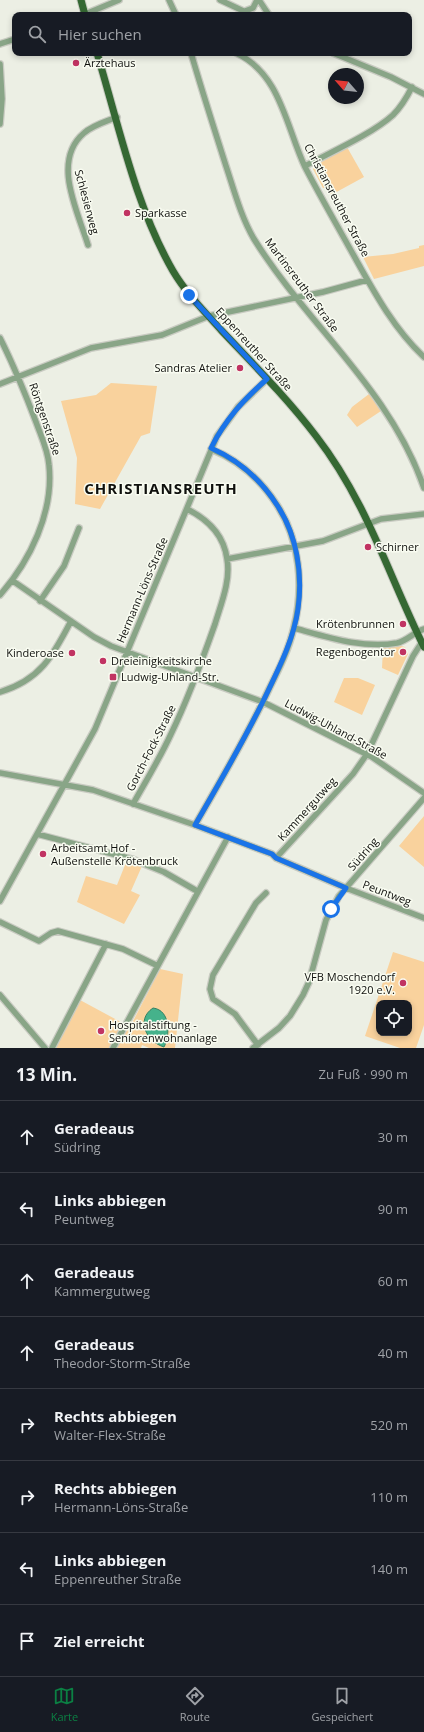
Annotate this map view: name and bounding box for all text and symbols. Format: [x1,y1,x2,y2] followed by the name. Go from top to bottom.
[12,12,412,56] search box
[26,23,48,45] icon: search
[58,24,142,44] text: Hier suchen
[84,55,136,70] place label: Ärztehaus
[71,58,81,68] marker: Ärztehaus
[328,68,364,104] north arrow
[301,141,374,259] street label: Christiansreuther Straße
[72,168,103,236] street label: Schlesierweg
[135,205,187,220] place label: Sparkasse
[122,208,132,218] marker: Sparkasse
[262,235,343,335] street label: Martinsreuther Straße
[180,286,198,304] route end
[213,304,296,394] street label: Eppenreuther Straße
[154,360,233,375] place label: Sandras Atelier
[235,363,245,373] marker: Sandras Atelier
[26,381,65,457] street label: Röntgenstraße
[84,478,238,498] district label: CHRISTIANSREUTH
[112,535,171,645] street label: Hermann-Löns-Straße
[376,539,419,554] place label: Schirner
[363,542,373,552] marker: Schirner
[316,616,395,631] place label: Krötenbrunnen
[398,619,408,629] marker: Krötenbrunnen
[316,644,396,659] place label: Regenbogentor
[6,645,64,660] place label: Kinderoase
[398,647,408,657] marker: Regenbogentor
[67,648,77,658] marker: Kinderoase
[111,653,212,668] place label: Dreieinigkeitskirche
[98,656,108,666] marker: Dreieinigkeitskirche
[121,669,219,684] place label: Ludwig-Uhland-Str.
[108,672,118,682] marker: Ludwig-Uhland-Str.
[282,695,390,762] street label: Ludwig-Uhland-Straße
[122,702,179,794] street label: Gorch-Fock-Straße
[274,773,339,844] street label: Kammergutweg
[344,834,381,873] street label: Südring
[51,840,178,868] place label: Arbeitsamt Hof - Außenstelle Krötenbruck
[38,849,48,859] marker: Arbeitsamt Hof - Außenstelle Krötenbruck
[361,876,414,909] street label: Peuntweg
[322,900,340,918] route start
[305,969,396,997] place label: VFB Moschendorf 1920 e.V.
[398,978,408,988] marker: VFB Moschendorf 1920 e.V.
[376,1000,412,1036] map controls
[376,1000,412,1036] button: locate
[109,1017,217,1045] place label: Hospitalstiftung - Seniorenwohnanlage
[96,1026,106,1036] marker: Hospitalstiftung - Seniorenwohnanlage
[16,1063,77,1086] text: 13 Min.
[319,1065,408,1083] text: Zu Fuß · 990 m
[54,1118,134,1138] text: Geradeaus
[16,1126,38,1148] icon: ahead
[378,1128,408,1146] text: 30 m
[54,1138,101,1156] text: Südring
[54,1190,166,1210] text: Links abbiegen
[16,1198,38,1220] icon: left
[378,1200,408,1218] text: 90 m
[54,1210,114,1228] text: Peuntweg
[54,1262,134,1282] text: Geradeaus
[16,1270,38,1292] icon: ahead
[378,1272,408,1290] text: 60 m
[54,1282,150,1300] text: Kammergutweg
[54,1334,134,1354] text: Geradeaus
[16,1342,38,1364] icon: ahead
[378,1344,408,1362] text: 40 m
[54,1354,190,1372] text: Theodor-Storm-Straße
[54,1406,177,1426] text: Rechts abbiegen
[16,1414,38,1436] icon: right
[370,1416,408,1434] text: 520 m
[54,1426,166,1444] text: Walter-Flex-Straße
[54,1478,177,1498] text: Rechts abbiegen
[16,1486,38,1508] icon: right
[370,1488,408,1506] text: 110 m
[54,1498,188,1516] text: Hermann-Löns-Straße
[54,1550,166,1570] text: Links abbiegen
[16,1558,38,1580] icon: left
[370,1560,408,1578] text: 140 m
[54,1570,181,1588] text: Eppenreuther Straße
[16,1630,38,1652] icon: arrive
[54,1631,145,1651] text: Ziel erreicht
[51,1685,78,1724] tab: Karte
[180,1685,210,1724] tab: Route
[311,1685,373,1724] tab: Gespeichert

